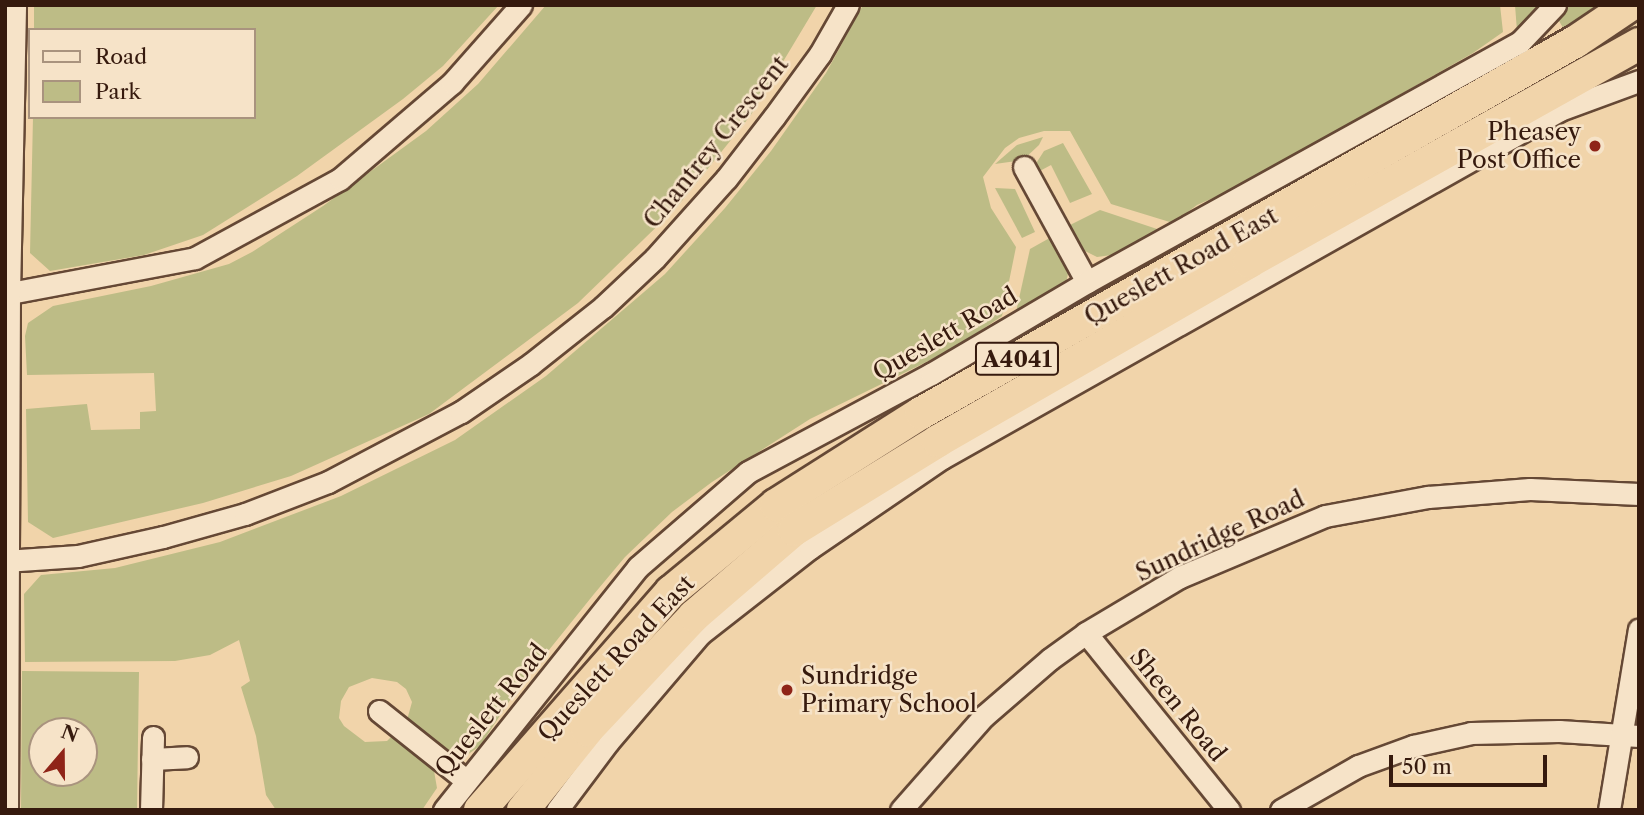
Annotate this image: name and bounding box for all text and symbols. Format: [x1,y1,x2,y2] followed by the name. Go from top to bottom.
[28,28,256,119] legend
[95,44,147,69] text: Road
[637,50,795,234] street label: Chantrey Crescent
[95,79,141,104] text: Park
[1457,118,1581,174] place label: Pheasey Post Office
[1587,138,1603,154] marker: Pheasey Post Office
[1079,201,1283,331] street label: Queslett Road East
[868,281,1022,387] street label: Queslett Road
[973,340,1061,378] road number: A4041
[1131,484,1309,588] street label: Sundridge Road
[532,569,700,747] street label: Queslett Road East
[429,638,553,782] street label: Queslett Road
[1124,643,1232,767] street label: Sheen Road
[801,662,978,718] place label: Sundridge Primary School
[779,682,795,698] marker: Sundridge Primary School
[28,717,98,787] north arrow
[58,720,81,747] text: N
[1392,742,1550,786] scale bar
[1402,754,1452,779] text: 50 m

